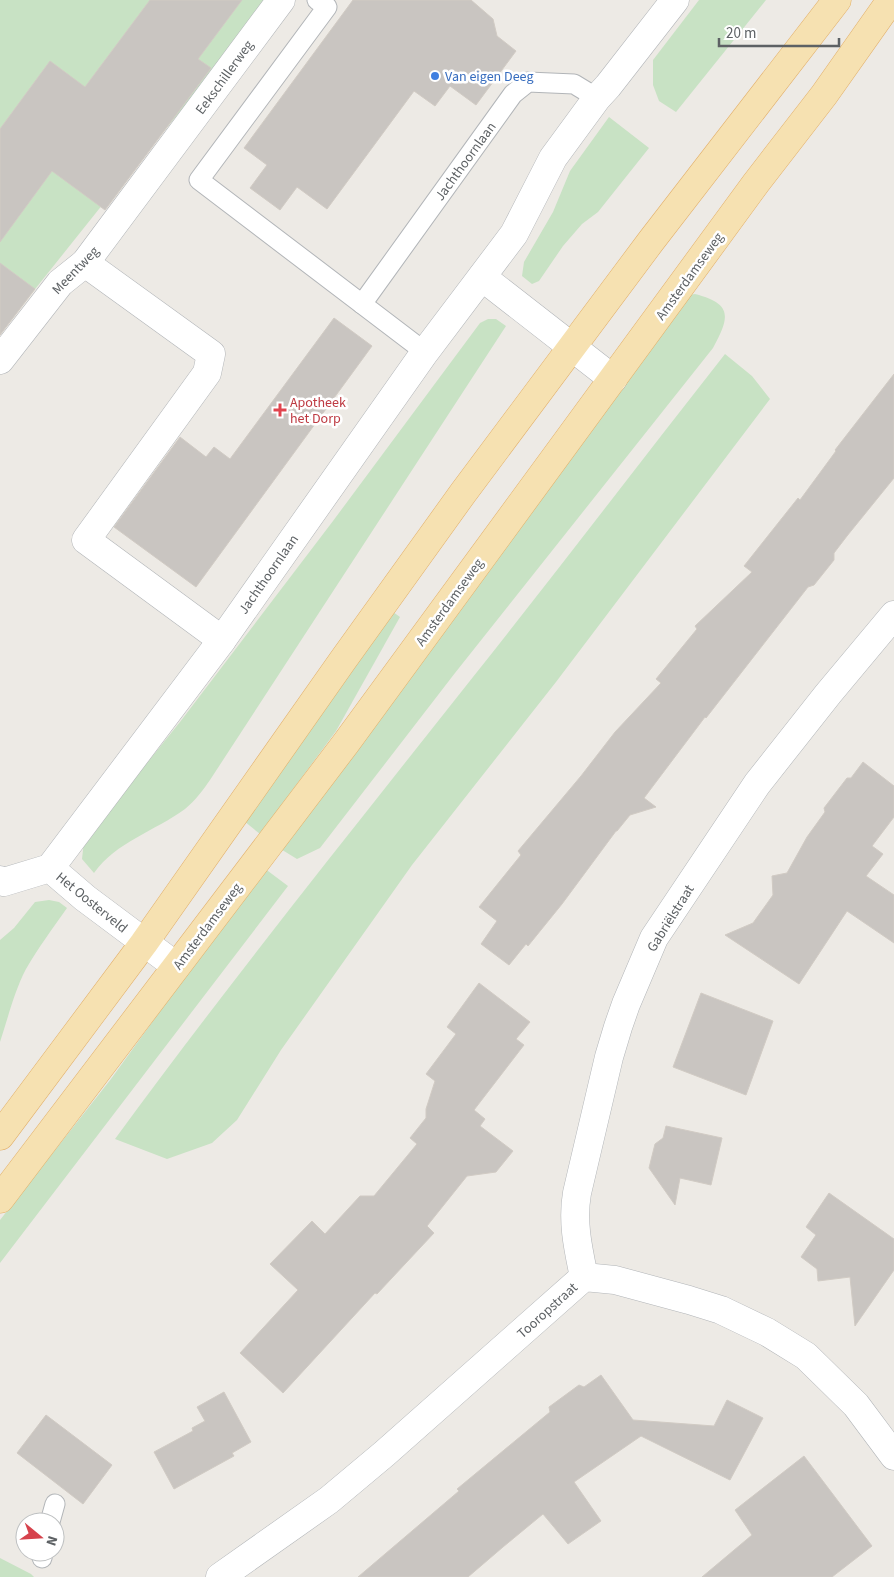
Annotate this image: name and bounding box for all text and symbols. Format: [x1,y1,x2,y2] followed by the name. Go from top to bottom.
[719,15,839,47] scale bar
[726,23,756,44] text: 20 m
[191,36,259,119] street label: Eekschillerweg
[445,67,533,87] place label: Van eigen Deeg
[429,70,441,82] marker: Van eigen Deeg
[430,118,501,205] street label: Jachthoornlaan
[651,229,729,325] street label: Amsterdamseweg
[48,242,104,299] street label: Meentweg
[290,393,346,429] place label: Apotheek het Dorp
[274,404,286,416] marker: Apotheek het Dorp
[234,531,304,618] street label: Jachthoornlaan
[411,555,489,651] street label: Amsterdamseweg
[51,868,132,938] street label: Het Oosterveld
[168,879,247,974] street label: Amsterdamseweg
[642,881,700,956] street label: Gabriëlstraat
[513,1278,583,1343] street label: Tooropstraat
[15,1512,65,1562] north arrow
[40,1533,62,1548] text: N

